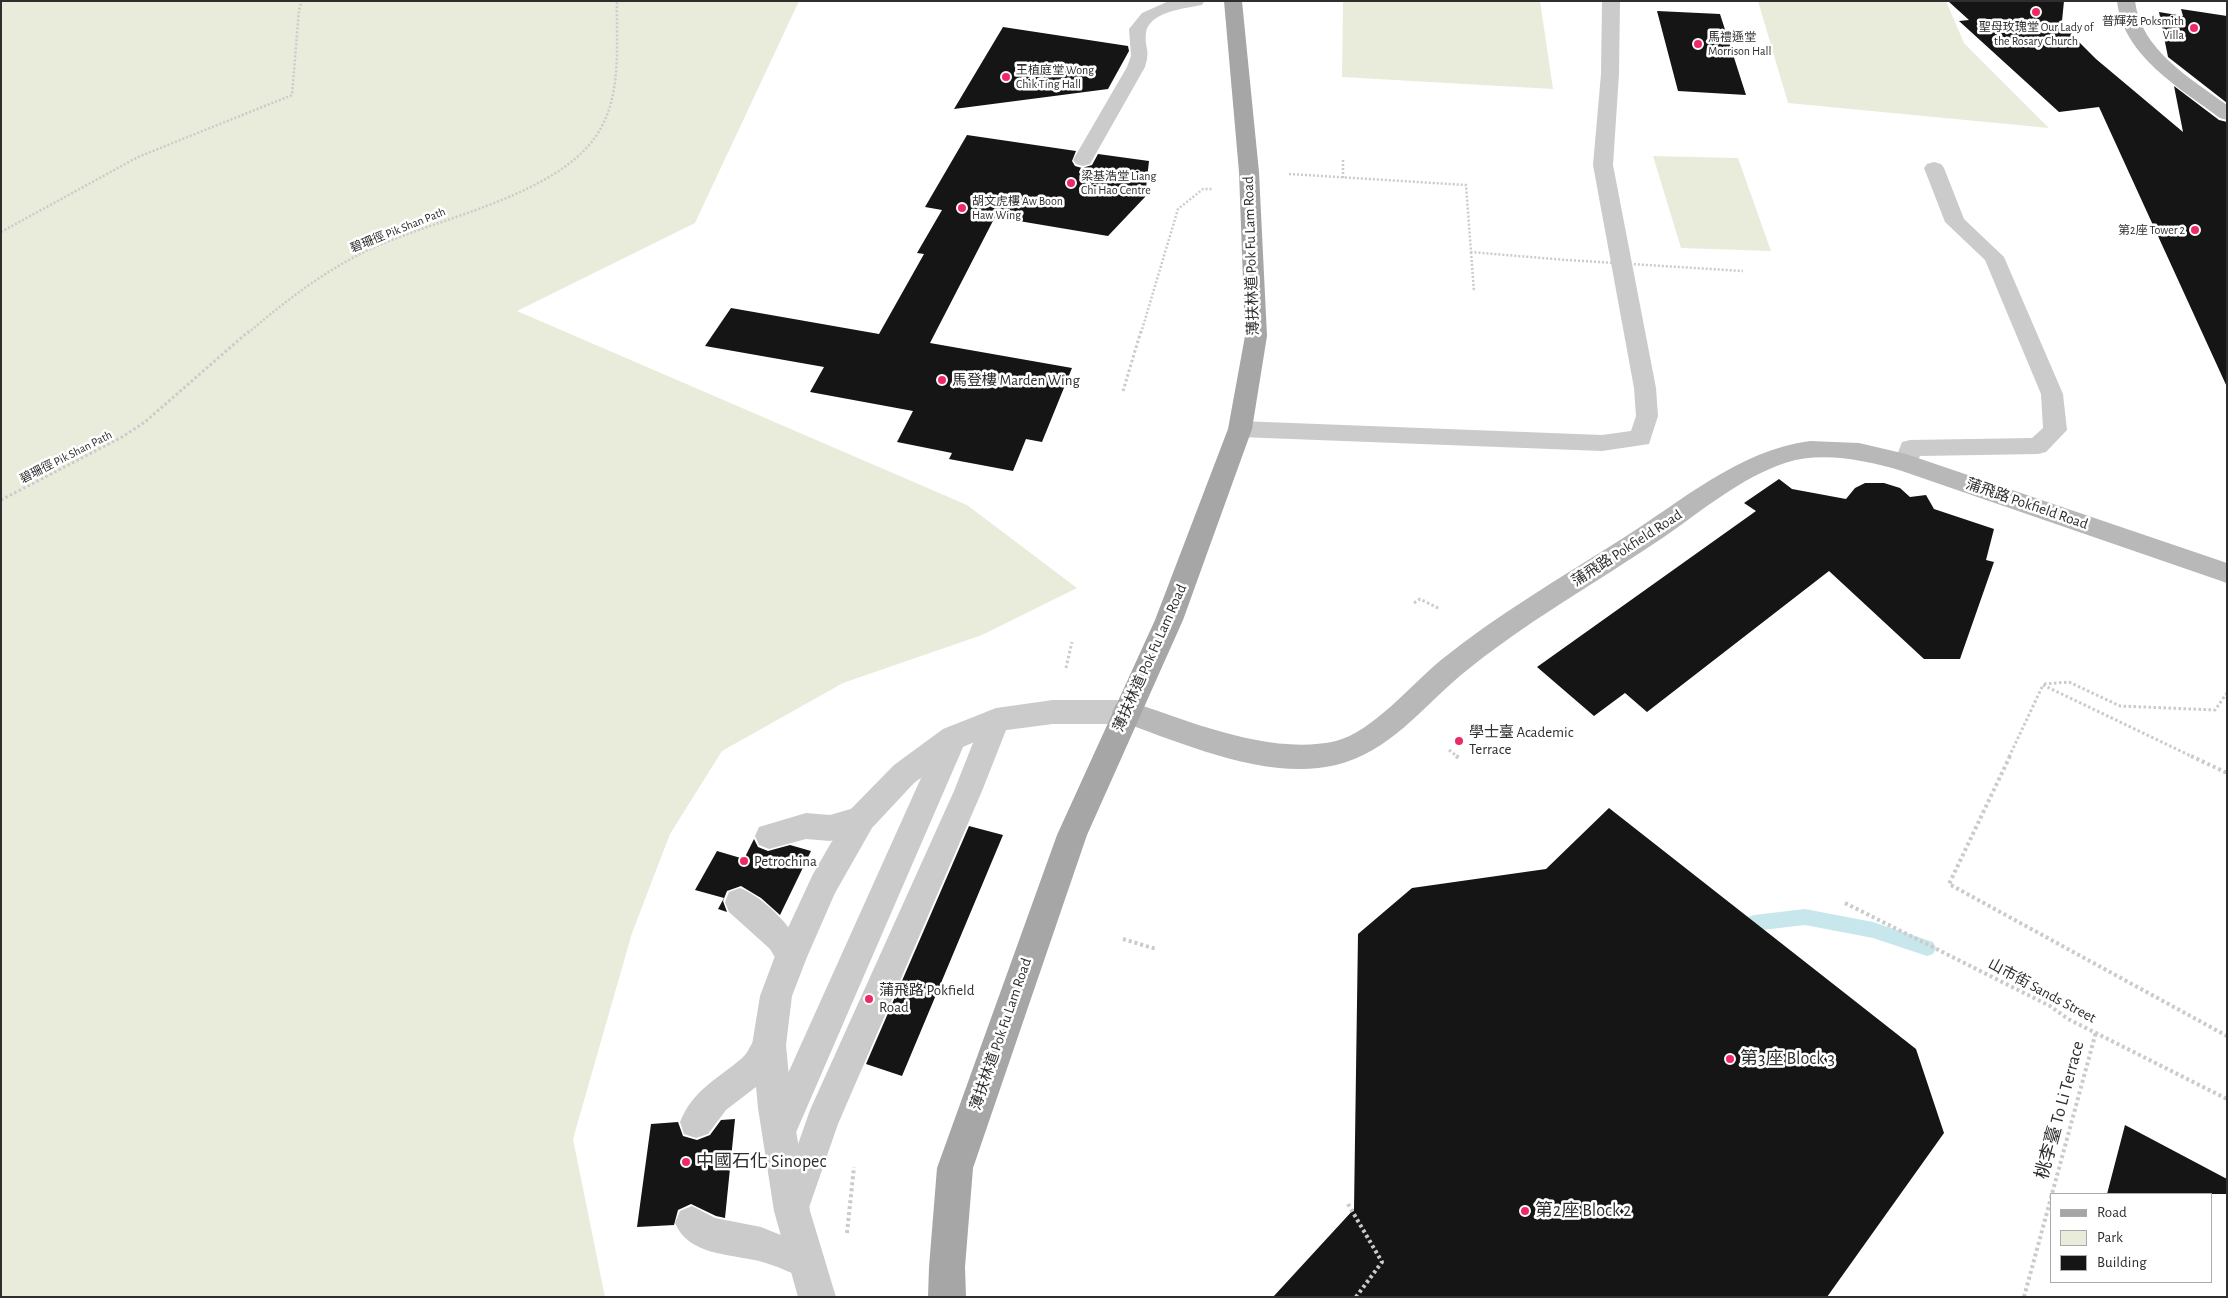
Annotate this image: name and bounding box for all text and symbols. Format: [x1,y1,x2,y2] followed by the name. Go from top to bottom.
[2030,6,2042,18] marker: 聖母玫瑰堂 Our Lady of the Rosary Church
[2102,14,2184,42] place label: 普輝苑 Poksmith Villa
[1979,20,2093,48] place label: 聖母玫瑰堂 Our Lady of the Rosary Church
[2188,22,2200,34] marker: 普輝苑 Poksmith Villa
[1708,30,1771,58] place label: 馬禮遜堂 Morrison Hall
[1692,38,1704,50] marker: 馬禮遜堂 Morrison Hall
[1016,63,1094,91] place label: 王植庭堂 Wong Chik Ting Hall
[1000,71,1012,83] marker: 王植庭堂 Wong Chik Ting Hall
[1081,169,1156,197] place label: 梁基浩堂 Liang Chi Hao Centre
[1239,176,1263,336] street label: 薄扶林道 Pok Fu Lam Road
[1065,177,1077,189] marker: 梁基浩堂 Liang Chi Hao Centre
[972,194,1063,222] place label: 胡文虎樓 Aw Boon Haw Wing
[956,202,968,214] marker: 胡文虎樓 Aw Boon Haw Wing
[348,204,448,256] street label: 碧珊徑 Pik Shan Path
[2118,223,2185,237] place label: 第2座 Tower 2
[2189,224,2201,236] marker: 第2座 Tower 2
[952,371,1080,389] place label: 馬登樓 Marden Wing
[936,374,948,386] marker: 馬登樓 Marden Wing
[18,428,114,486] street label: 碧珊徑 Pik Shan Path
[1964,475,2090,533] street label: 蒲飛路 Pokfield Road
[1568,506,1686,590] street label: 蒲飛路 Pokfield Road
[1109,581,1191,735] street label: 薄扶林道 Pok Fu Lam Road
[1469,723,1574,758] place label: 學士臺 Academic Terrace
[1453,735,1465,747] marker: 學士臺 Academic Terrace
[754,852,817,870] place label: Petrochina
[738,855,750,867] marker: Petrochina
[1985,955,2099,1027] street label: 山市街 Sands Street
[967,956,1035,1112] street label: 薄扶林道 Pok Fu Lam Road
[879,981,975,1016] place label: 蒲飛路 Pokfield Road
[863,993,875,1005] marker: 蒲飛路 Pokfield Road
[2031,1039,2089,1181] street label: 桃李臺 To Li Terrace
[1740,1048,1835,1070] place label: 第3座 Block 3
[1724,1053,1736,1065] marker: 第3座 Block 3
[696,1151,826,1173] place label: 中國石化 Sinopec
[680,1156,692,1168] marker: 中國石化 Sinopec
[2050,1193,2213,1283] legend
[1535,1200,1631,1222] place label: 第2座 Block 2
[1519,1205,1531,1217] marker: 第2座 Block 2
[2097,1205,2127,1220] text: Road
[2097,1230,2123,1245] text: Park
[2097,1255,2147,1270] text: Building

